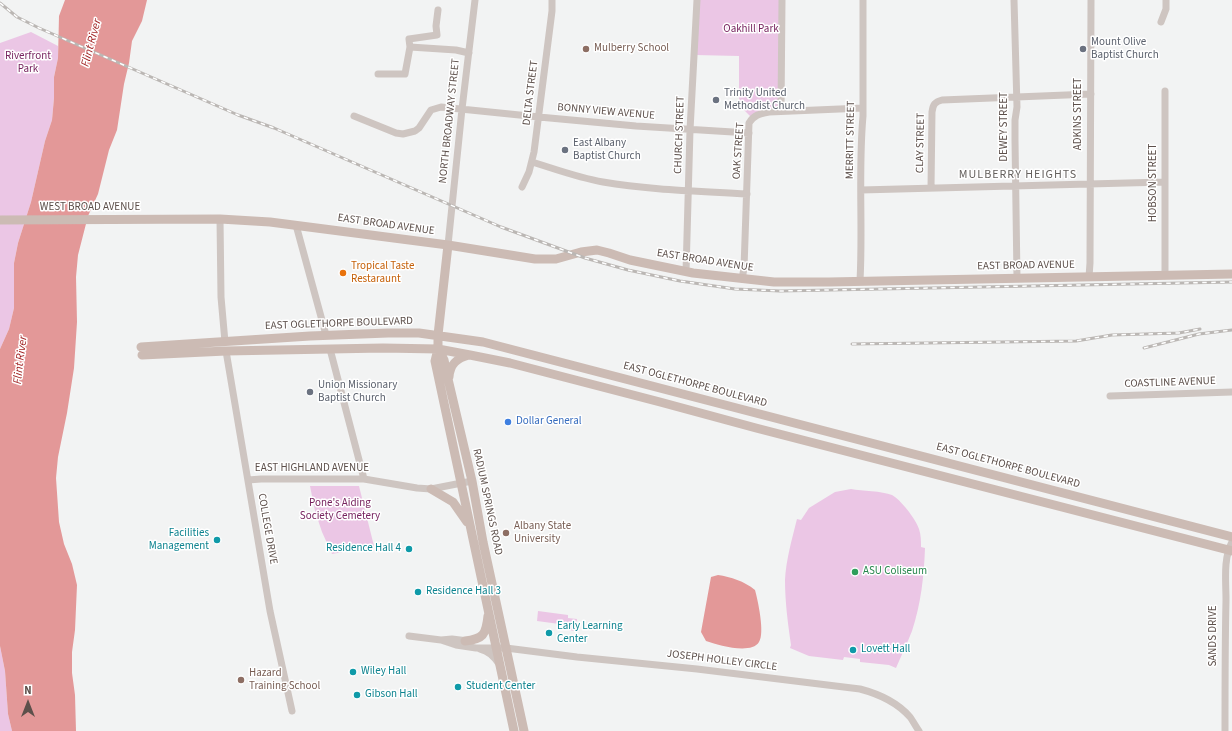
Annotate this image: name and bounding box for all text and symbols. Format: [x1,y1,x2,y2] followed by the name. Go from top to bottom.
[79,18,105,68] water label: Flint River
[723,23,779,37] park label: Oakhill Park
[1091,36,1159,62] place label: Mount Olive Baptist Church
[594,42,669,56] place label: Mulberry School
[581,44,591,54] marker: Mulberry School
[1078,44,1088,54] marker: Mount Olive Baptist Church
[5,50,51,76] park label: Riverfront Park
[437,58,463,184] street label: NORTH BROADWAY STREET
[520,60,542,126] street label: DELTA STREET
[1072,78,1086,150] street label: ADKINS STREET
[724,87,805,113] place label: Trinity United Methodist Church
[998,92,1012,162] street label: DEWEY STREET
[711,95,721,105] marker: Trinity United Methodist Church
[672,96,688,174] street label: CHURCH STREET
[557,101,655,123] street label: BONNY VIEW AVENUE
[844,101,858,179] street label: MERRITT STREET
[914,113,928,173] street label: CLAY STREET
[730,122,748,180] street label: OAK STREET
[573,137,641,163] place label: East Albany Baptist Church
[1147,144,1161,222] street label: HOBSON STREET
[560,145,570,155] marker: East Albany Baptist Church
[959,168,1077,182] district label: MULBERRY HEIGHTS
[40,201,140,215] street label: WEST BROAD AVENUE
[337,212,435,238] street label: EAST BROAD AVENUE
[656,247,754,275] street label: EAST BROAD AVENUE
[977,259,1075,273] street label: EAST BROAD AVENUE
[351,260,414,286] place label: Tropical Taste Restaraunt
[338,268,348,278] marker: Tropical Taste Restaraunt
[265,315,413,333] street label: EAST OGLETHORPE BOULEVARD
[11,335,31,385] water label: Flint River
[622,359,768,411] street label: EAST OGLETHORPE BOULEVARD
[1124,375,1216,391] street label: COASTLINE AVENUE
[318,379,397,405] place label: Union Missionary Baptist Church
[305,387,315,397] marker: Union Missionary Baptist Church
[516,415,582,429] place label: Dollar General
[503,417,513,427] marker: Dollar General
[935,440,1081,492] street label: EAST OGLETHORPE BOULEVARD
[469,448,505,556] street label: RADIUM SPRINGS ROAD
[255,462,369,476] street label: EAST HIGHLAND AVENUE
[254,492,280,566] street label: COLLEGE DRIVE
[300,497,380,523] park label: Pone's Aiding Society Cemetery
[514,520,571,546] place label: Albany State University
[149,527,209,553] place label: Facilities Management
[501,528,511,538] marker: Albany State University
[212,535,222,545] marker: Facilities Management
[326,542,401,556] place label: Residence Hall 4
[404,544,414,554] marker: Residence Hall 4
[863,565,927,579] place label: ASU Coliseum
[850,567,860,577] marker: ASU Coliseum
[426,585,501,599] place label: Residence Hall 3
[413,587,423,597] marker: Residence Hall 3
[1207,605,1221,667] street label: SANDS DRIVE
[557,620,622,646] place label: Early Learning Center
[544,628,554,638] marker: Early Learning Center
[861,643,910,657] place label: Lovett Hall
[848,645,858,655] marker: Lovett Hall
[666,648,778,674] street label: JOSEPH HOLLEY CIRCLE
[361,665,406,679] place label: Wiley Hall
[249,667,320,693] place label: Hazard Training School
[348,667,358,677] marker: Wiley Hall
[236,675,246,685] marker: Hazard Training School
[466,680,535,694] place label: Student Center
[453,682,463,692] marker: Student Center
[8,683,48,723] north arrow
[24,683,32,698] text: N
[365,688,418,702] place label: Gibson Hall
[352,690,362,700] marker: Gibson Hall

